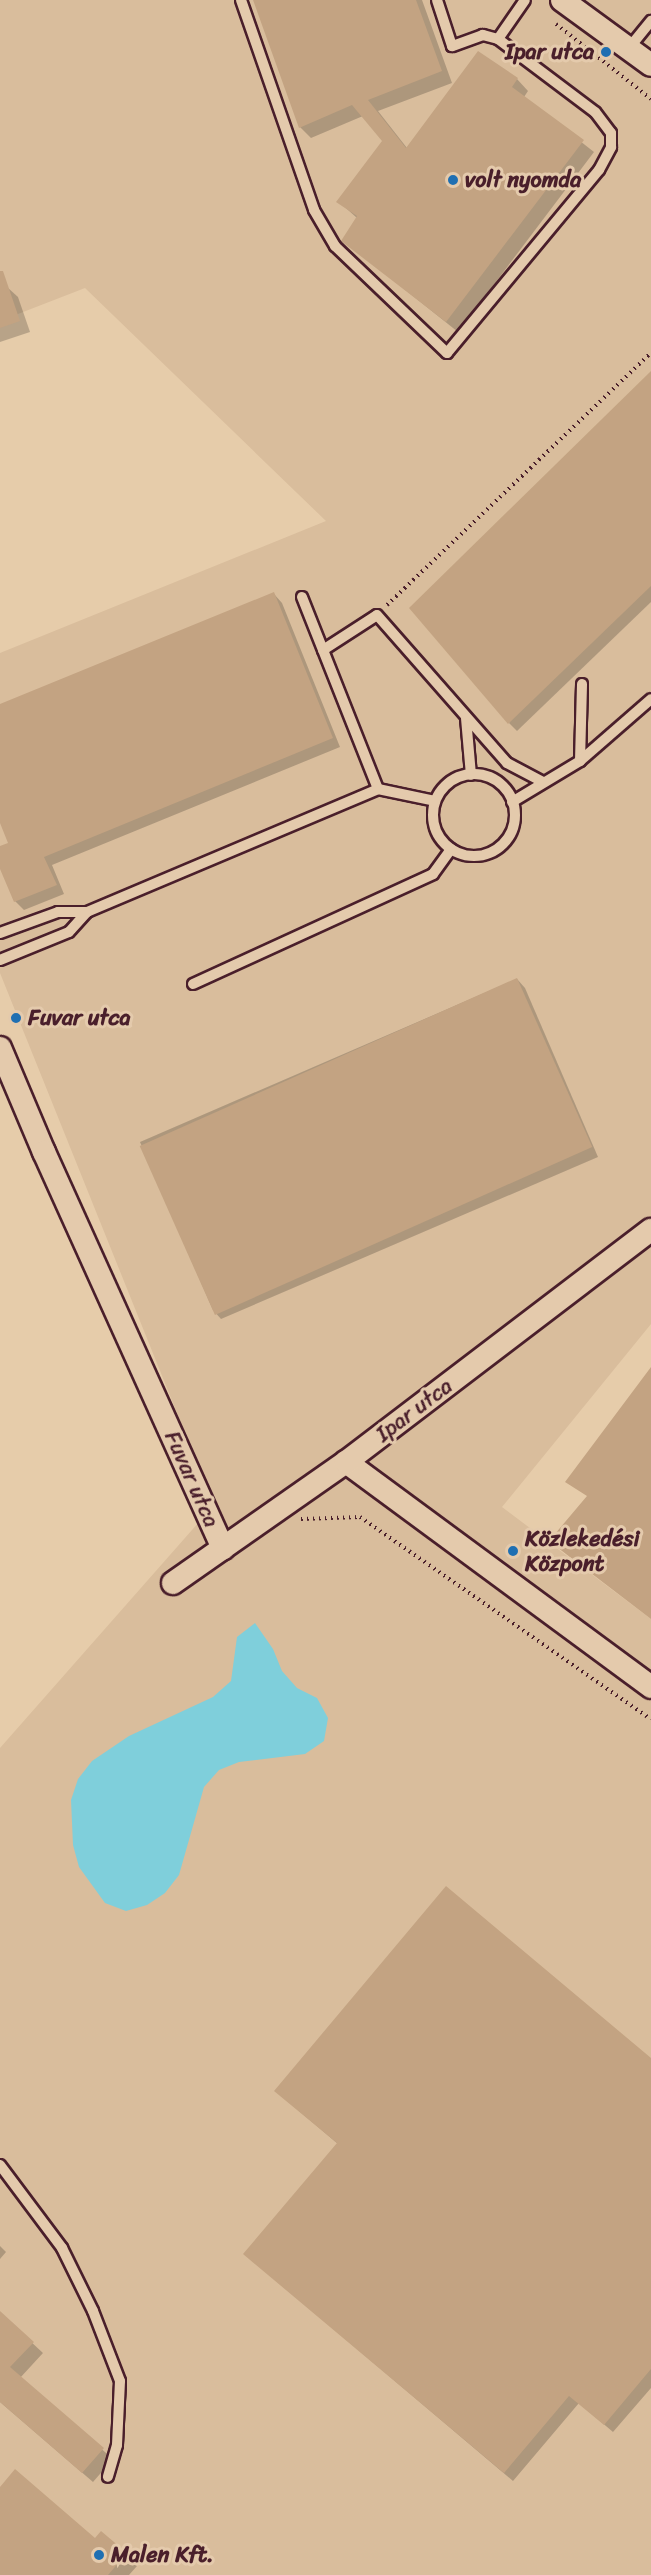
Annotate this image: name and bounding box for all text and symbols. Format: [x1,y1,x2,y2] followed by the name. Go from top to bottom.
[504,39,594,65] place label: Ipar utca
[599,45,613,59] marker: Ipar utca
[465,167,581,193] place label: volt nyomda
[446,173,460,187] marker: volt nyomda
[28,1005,131,1031] place label: Fuvar utca
[9,1011,23,1025] marker: Fuvar utca
[370,1373,458,1447] street label: Ipar utca
[159,1426,225,1532] street label: Fuvar utca
[525,1525,640,1576] place label: Közlekedési Központ
[506,1544,520,1558] marker: Közlekedési Központ
[111,2542,214,2568] place label: Malen Kft.
[92,2548,106,2562] marker: Malen Kft.

